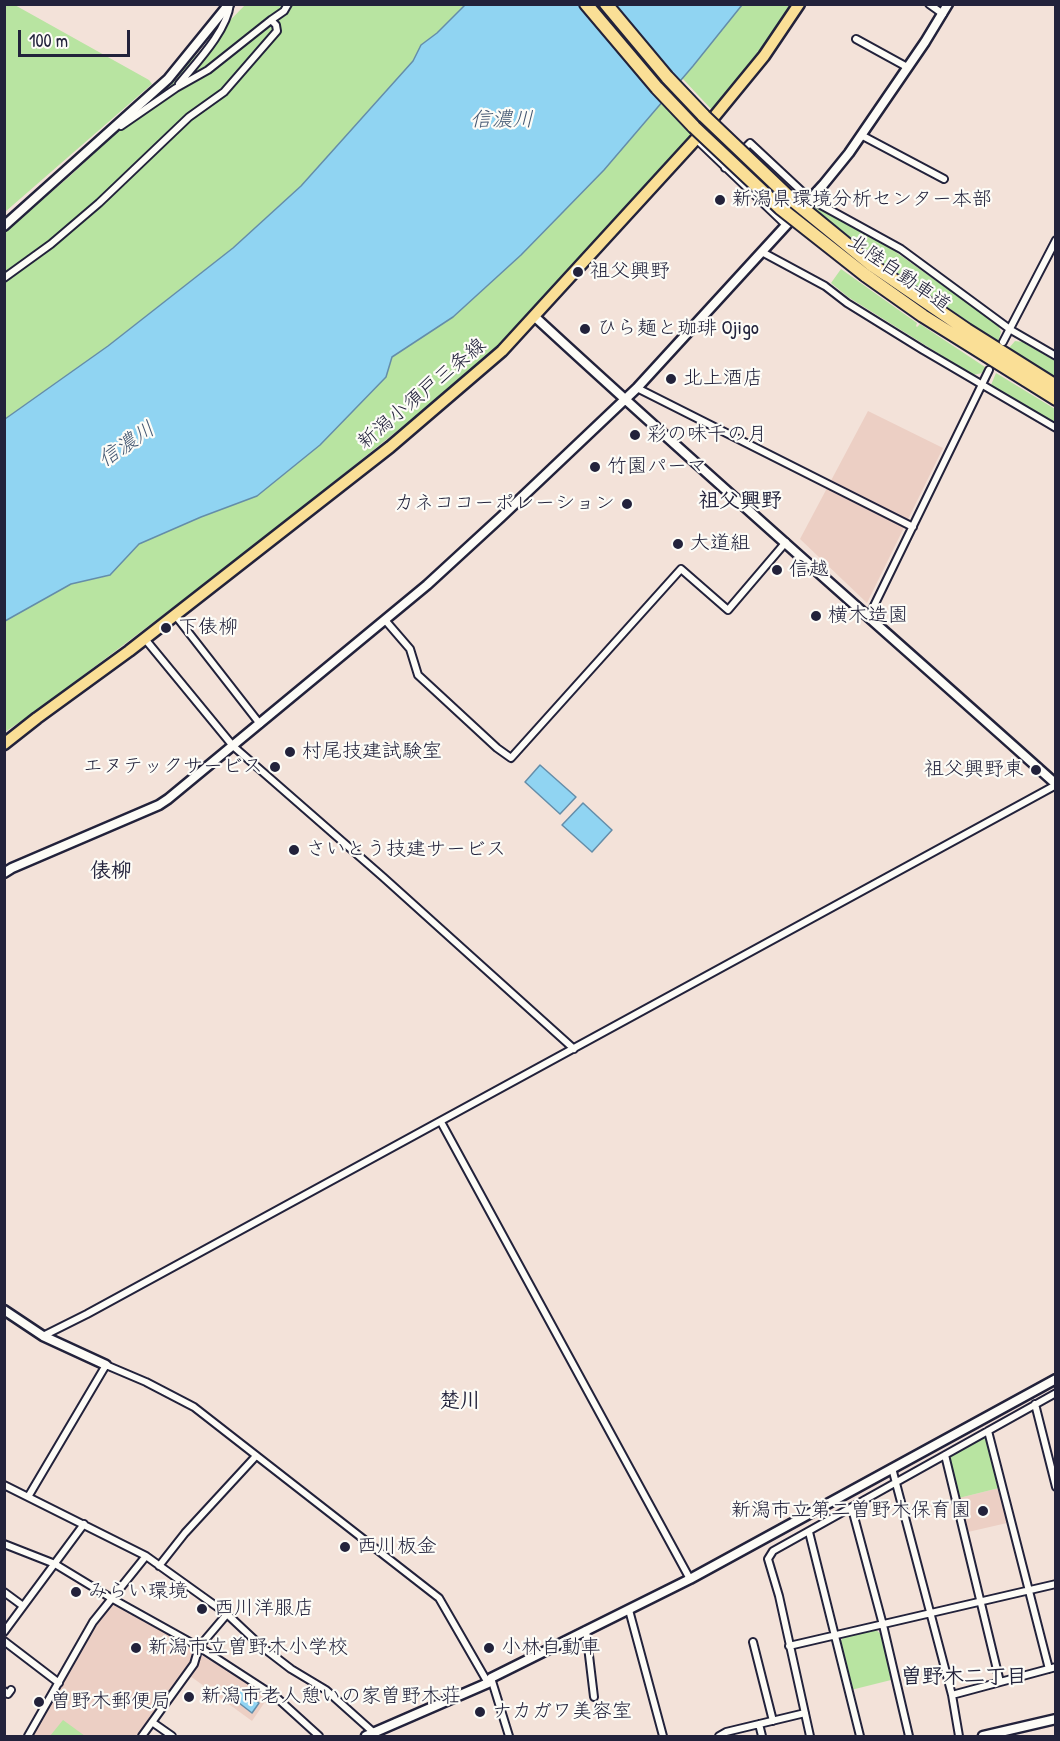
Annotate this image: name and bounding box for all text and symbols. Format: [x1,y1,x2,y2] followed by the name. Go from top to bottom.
[21,18,134,56] scale bar
[29,28,68,53] text: 100 m
[471,107,533,133] water label: 信濃川
[732,188,992,212] place label: 新潟県環境分析センター本部
[713,193,727,207] marker: 新潟県環境分析センター本部
[843,230,955,318] street label: 北陸自動車道
[590,260,670,284] place label: 祖父興野
[571,265,585,279] marker: 祖父興野
[597,317,759,341] place label: ひら麺と珈琲 Ojigo
[578,322,592,336] marker: ひら麺と珈琲 Ojigo
[353,333,491,455] street label: 新潟小須戸三条線
[683,367,763,391] place label: 北上酒店
[664,372,678,386] marker: 北上酒店
[94,417,160,473] water label: 信濃川
[647,423,767,447] place label: 彩の味千の月
[628,428,642,442] marker: 彩の味千の月
[607,455,707,479] place label: 竹園パーマ
[588,460,602,474] marker: 竹園パーマ
[698,488,782,514] district label: 祖父興野
[394,492,615,516] place label: カネココーポレーション
[620,497,634,511] marker: カネココーポレーション
[690,532,750,556] place label: 大道組
[671,537,685,551] marker: 大道組
[789,558,829,582] place label: 信越
[770,563,784,577] marker: 信越
[828,604,908,628] place label: 横木造園
[809,609,823,623] marker: 横木造園
[178,616,238,640] place label: 下俵柳
[159,621,173,635] marker: 下俵柳
[302,740,442,764] place label: 村尾技建試験室
[283,745,297,759] marker: 村尾技建試験室
[83,755,263,779] place label: エヌテックサービス
[924,758,1024,782] place label: 祖父興野東
[268,760,282,774] marker: エヌテックサービス
[1029,763,1043,777] marker: 祖父興野東
[306,838,506,862] place label: さいとう技建サービス
[287,843,301,857] marker: さいとう技建サービス
[90,858,132,884] district label: 俵柳
[439,1388,481,1414] district label: 楚川
[731,1499,971,1523] place label: 新潟市立第二曽野木保育園
[976,1504,990,1518] marker: 新潟市立第二曽野木保育園
[357,1535,437,1559] place label: 西川板金
[338,1540,352,1554] marker: 西川板金
[88,1580,188,1604] place label: みらい環境
[69,1585,83,1599] marker: みらい環境
[214,1597,314,1621] place label: 西川洋服店
[195,1602,209,1616] marker: 西川洋服店
[148,1636,348,1660] place label: 新潟市立曽野木小学校
[501,1636,601,1660] place label: 小林自動車
[129,1641,143,1655] marker: 新潟市立曽野木小学校
[482,1641,496,1655] marker: 小林自動車
[901,1664,1027,1690] district label: 曽野木二丁目
[201,1685,461,1709] place label: 新潟市老人憩いの家曽野木荘
[51,1690,171,1714] place label: 曽野木郵便局
[182,1690,196,1704] marker: 新潟市老人憩いの家曽野木荘
[32,1695,46,1709] marker: 曽野木郵便局
[492,1700,632,1724] place label: ナカガワ美容室
[473,1705,487,1719] marker: ナカガワ美容室

